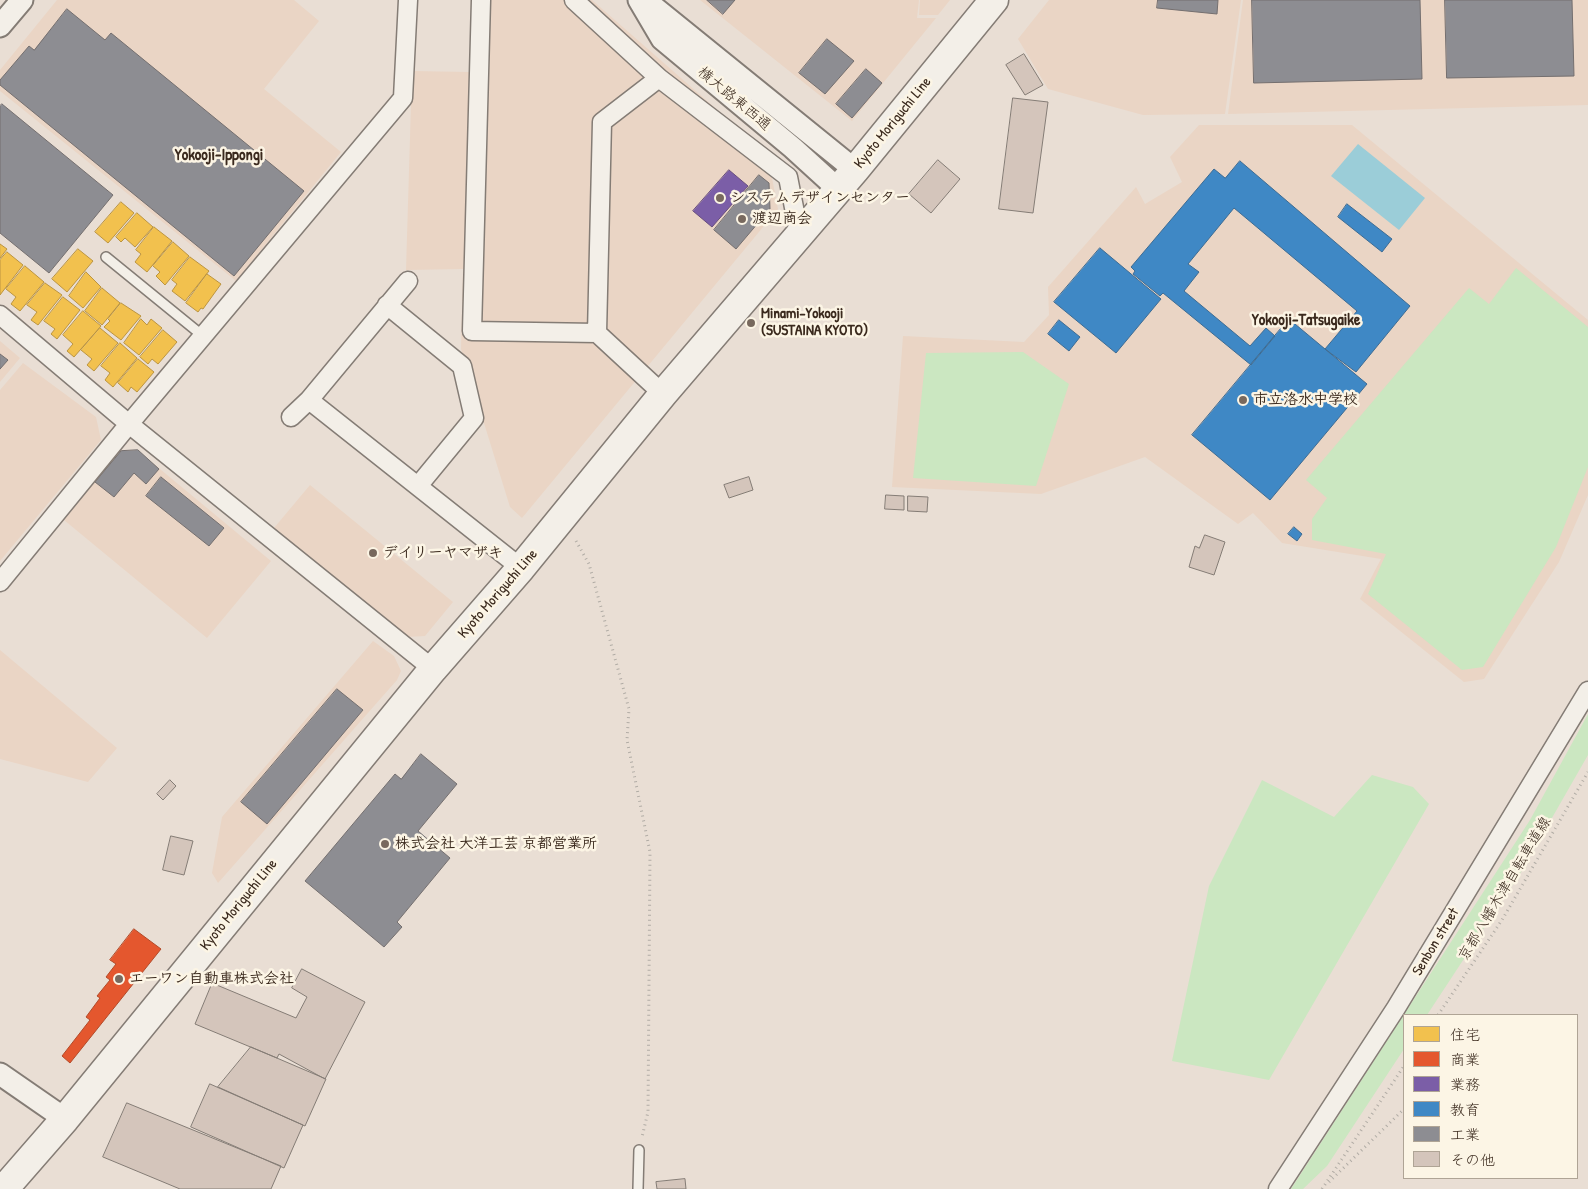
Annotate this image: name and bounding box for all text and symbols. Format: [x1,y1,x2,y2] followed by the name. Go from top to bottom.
[694,63,774,135] street label: 横大路東西通
[851,74,935,172] street label: Kyoto Moriguchi Line
[175,146,263,166] district label: Yokooji-Ippongi
[730,189,910,207] place label: システムデザインセンター
[714,192,726,204] marker: システムデザインセンター
[752,210,812,228] place label: 渡辺商会
[736,213,748,225] marker: 渡辺商会
[761,305,868,340] place label: Minami-Yokooji (SUSTAINA KYOTO)
[1252,311,1360,331] district label: Yokooji-Tatsugaike
[745,317,757,329] marker: Minami-Yokooji (SUSTAINA KYOTO)
[1253,391,1358,409] place label: 市立洛水中学校
[1237,394,1249,406] marker: 市立洛水中学校
[383,544,503,562] place label: デイリーヤマザキ
[454,546,542,642] street label: Kyoto Moriguchi Line
[367,547,379,559] marker: デイリーヤマザキ
[1455,814,1555,964] street label: 京都八幡木津自転車道線
[395,835,597,853] place label: 株式会社 大洋工芸 京都営業所
[379,838,391,850] marker: 株式会社 大洋工芸 京都営業所
[197,856,281,954] street label: Kyoto Moriguchi Line
[1409,905,1463,979] street label: Senbon street
[129,970,294,988] place label: エーワン自動車株式会社
[113,973,125,985] marker: エーワン自動車株式会社
[1403,1014,1578,1179] legend
[1450,1024,1480,1045] text: 住宅
[1450,1049,1480,1070] text: 商業
[1450,1074,1480,1095] text: 業務
[1450,1099,1480,1120] text: 教育
[1450,1124,1480,1145] text: 工業
[1450,1149,1495,1170] text: その他

